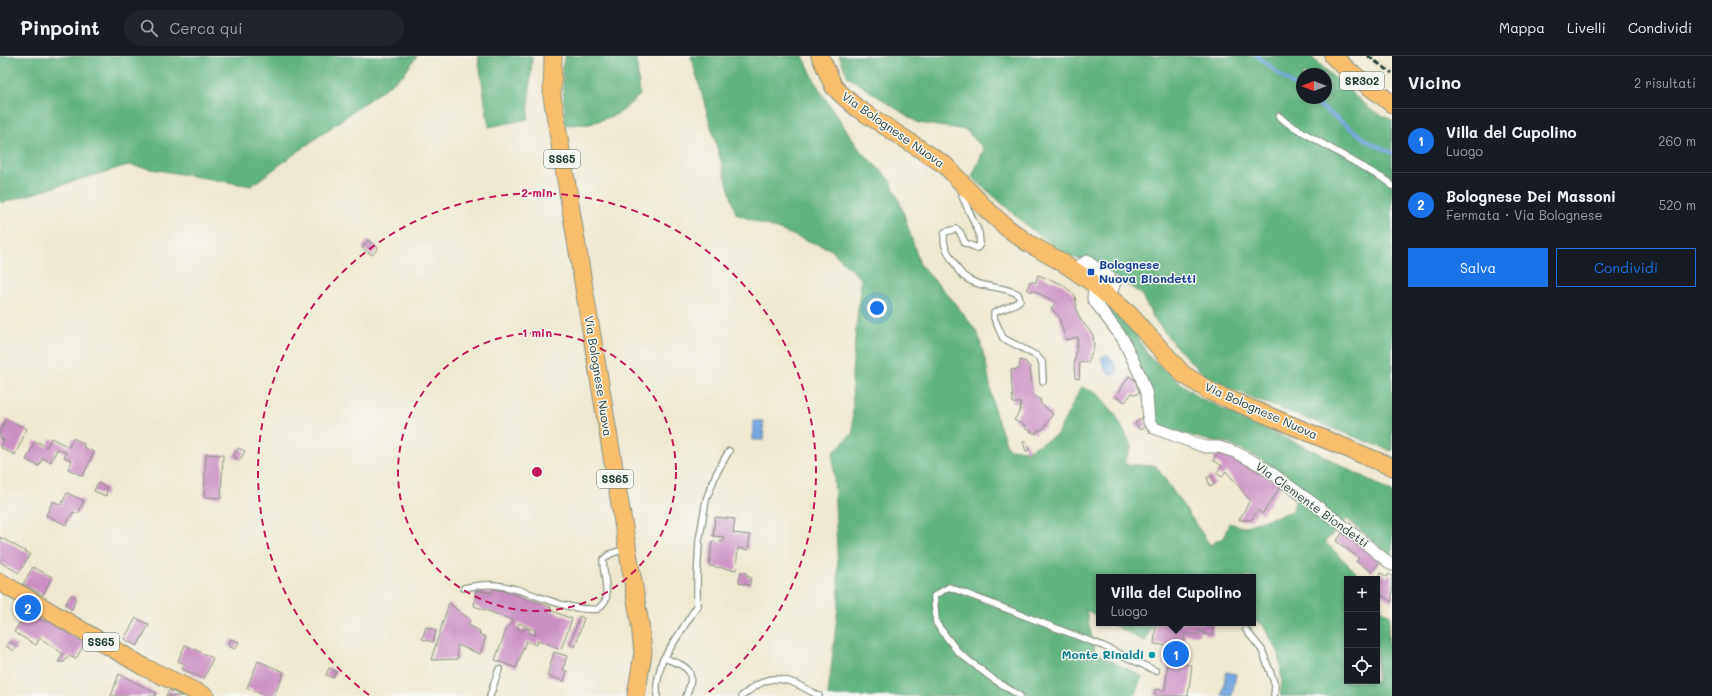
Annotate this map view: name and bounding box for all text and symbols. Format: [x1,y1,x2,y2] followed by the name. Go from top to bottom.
[124,10,404,46] search box
[20,15,100,40] text: Pinpoint
[138,17,160,39] icon: search
[170,18,242,38] text: Cerca qui
[1499,18,1545,37] text: Mappa
[1567,18,1606,37] text: Livelli
[1628,18,1692,37] text: Condividi
[1296,68,1332,104] north arrow
[1408,71,1461,93] text: Vicino
[1340,72,1384,90] road number: SR302
[1634,74,1696,91] text: 2 risultati
[839,88,948,171] street label: Via Bolognese Nuova
[1446,122,1577,142] text: Villa del Cupolino
[1418,132,1424,149] text: 1
[1658,132,1696,149] text: 260 m
[1446,142,1483,159] text: Luogo
[544,150,580,168] road number: SS65
[521,184,553,200] text: 2 min
[1446,186,1616,206] text: Bolognese Dei Massoni
[1417,196,1425,213] text: 2
[1659,196,1696,213] text: 520 m
[1446,206,1603,223] text: Fermata · Via Bolognese
[1408,248,1548,287] button: Salva
[1556,248,1696,287] button: Condividi
[1099,256,1196,286] place label: Bolognese Nuova Biondetti
[1086,267,1096,277] marker: Bolognese Nuova Biondetti
[867,298,887,318] your location
[582,314,616,437] street label: Via Bolognese Nuova
[522,324,552,340] text: 1 min
[1202,378,1320,442] street label: Via Bolognese Nuova
[1253,458,1372,551] street label: Via Clemente Biondetti
[530,465,544,479] centre of rings
[597,470,633,488] road number: SS65
[1096,574,1256,626] popup
[1344,576,1380,684] map controls
[1344,576,1380,612] button: +
[1111,582,1241,602] text: Villa del Cupolino
[15,593,41,623] pin: 2
[1111,602,1148,619] text: Luogo
[1344,612,1380,648] button: −
[83,633,119,651] road number: SS65
[1163,639,1189,669] pin: 1
[1062,646,1144,662] place label: Monte Rinaldi
[1344,648,1380,684] button: locate
[1147,650,1157,660] marker: Monte Rinaldi

